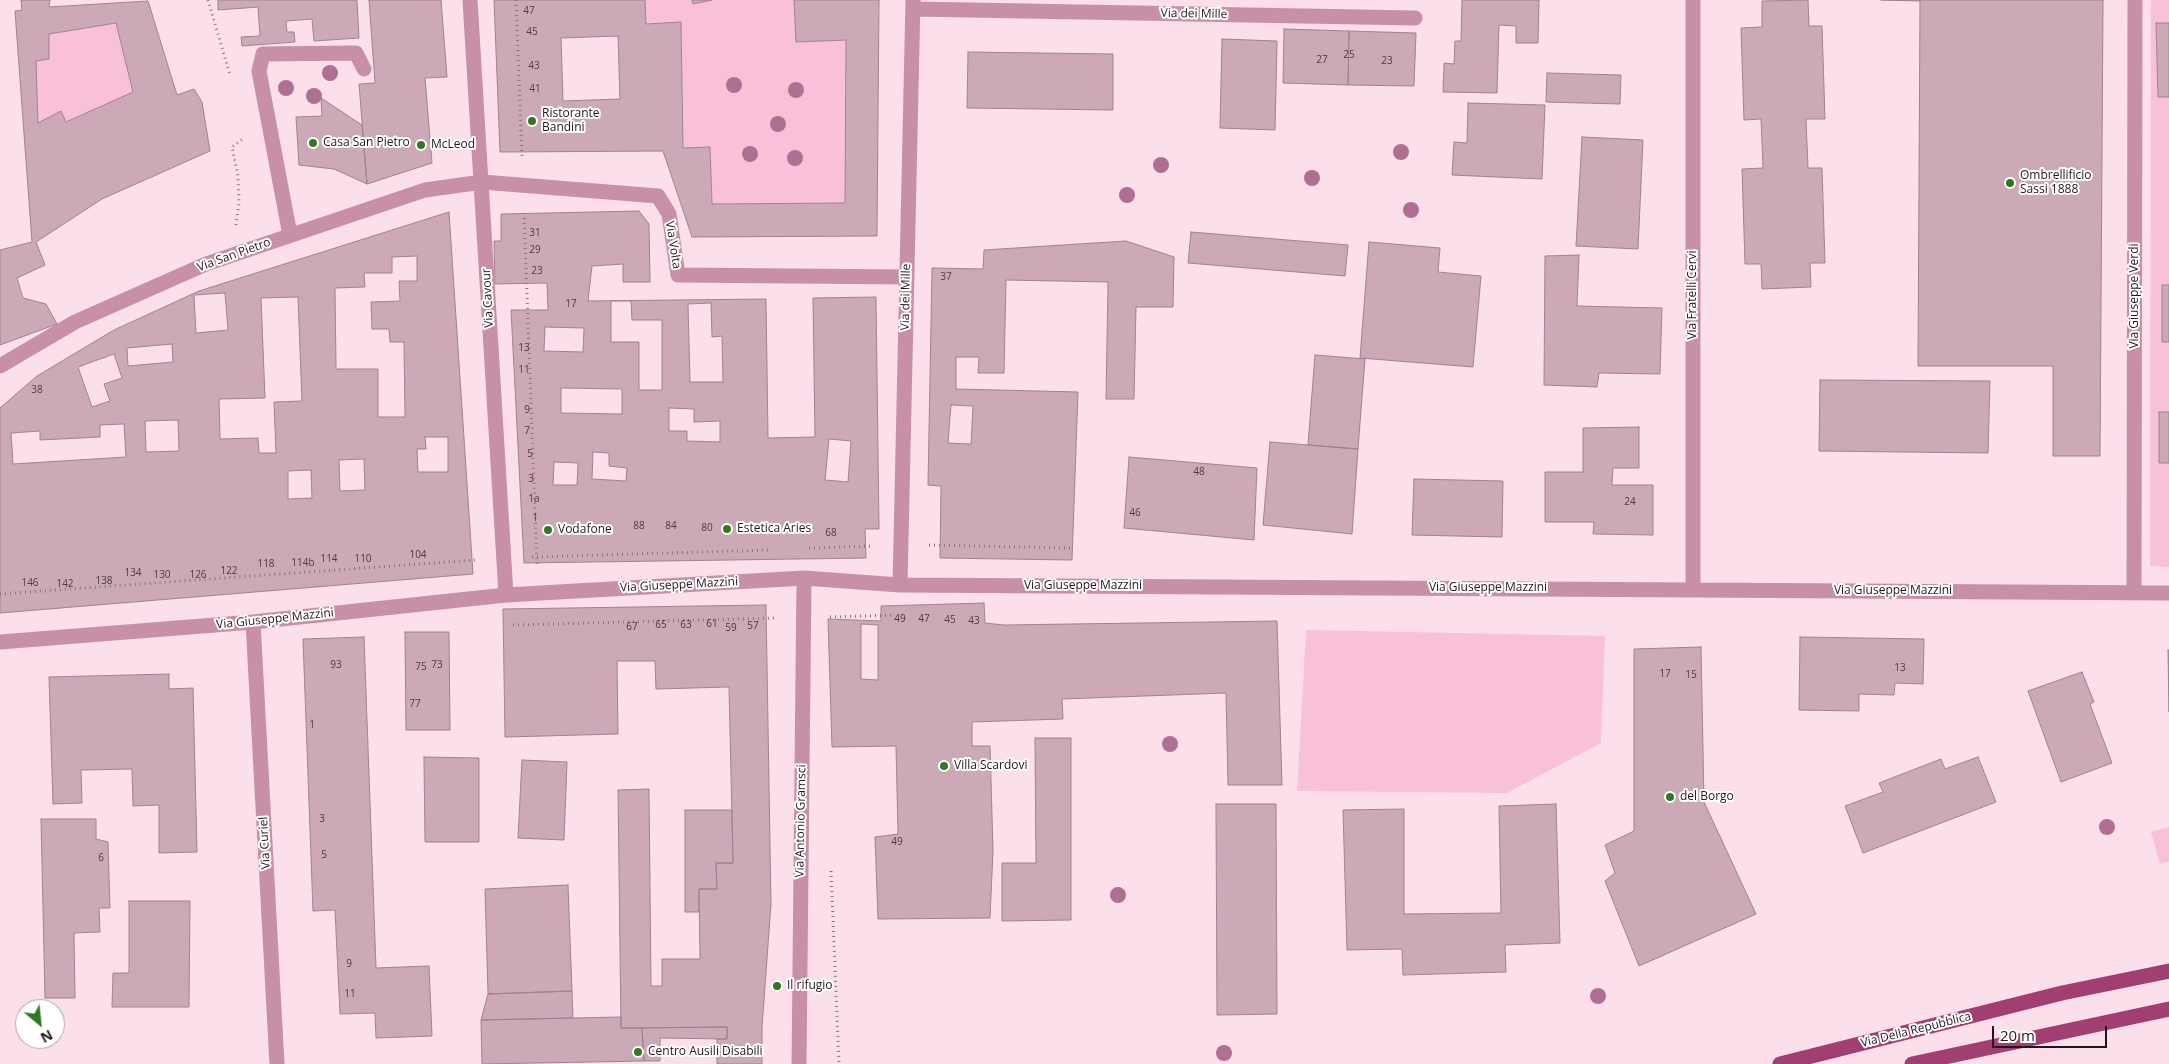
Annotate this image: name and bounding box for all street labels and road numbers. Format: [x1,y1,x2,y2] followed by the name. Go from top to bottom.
[1160,6,1228,22] street label: Via dei Mille
[662,220,684,270] street label: Via Volta
[195,235,273,275] street label: Via San Pietro
[2128,243,2142,349] street label: Via Giuseppe Verdi
[1686,250,1700,340] street label: Via Fratelli Cervi
[898,263,914,331] street label: Via dei Mille
[479,268,497,328] street label: Via Cavour
[620,575,738,595] street label: Via Giuseppe Mazzini
[1024,579,1142,593] street label: Via Giuseppe Mazzini
[1429,581,1547,595] street label: Via Giuseppe Mazzini
[1834,584,1952,598] street label: Via Giuseppe Mazzini
[215,606,335,632] street label: Via Giuseppe Mazzini
[793,764,809,878] street label: Via Antonio Gramsci
[256,816,274,870] street label: Via Curiel
[1859,1009,1973,1051] street label: Via Della Repubblica

